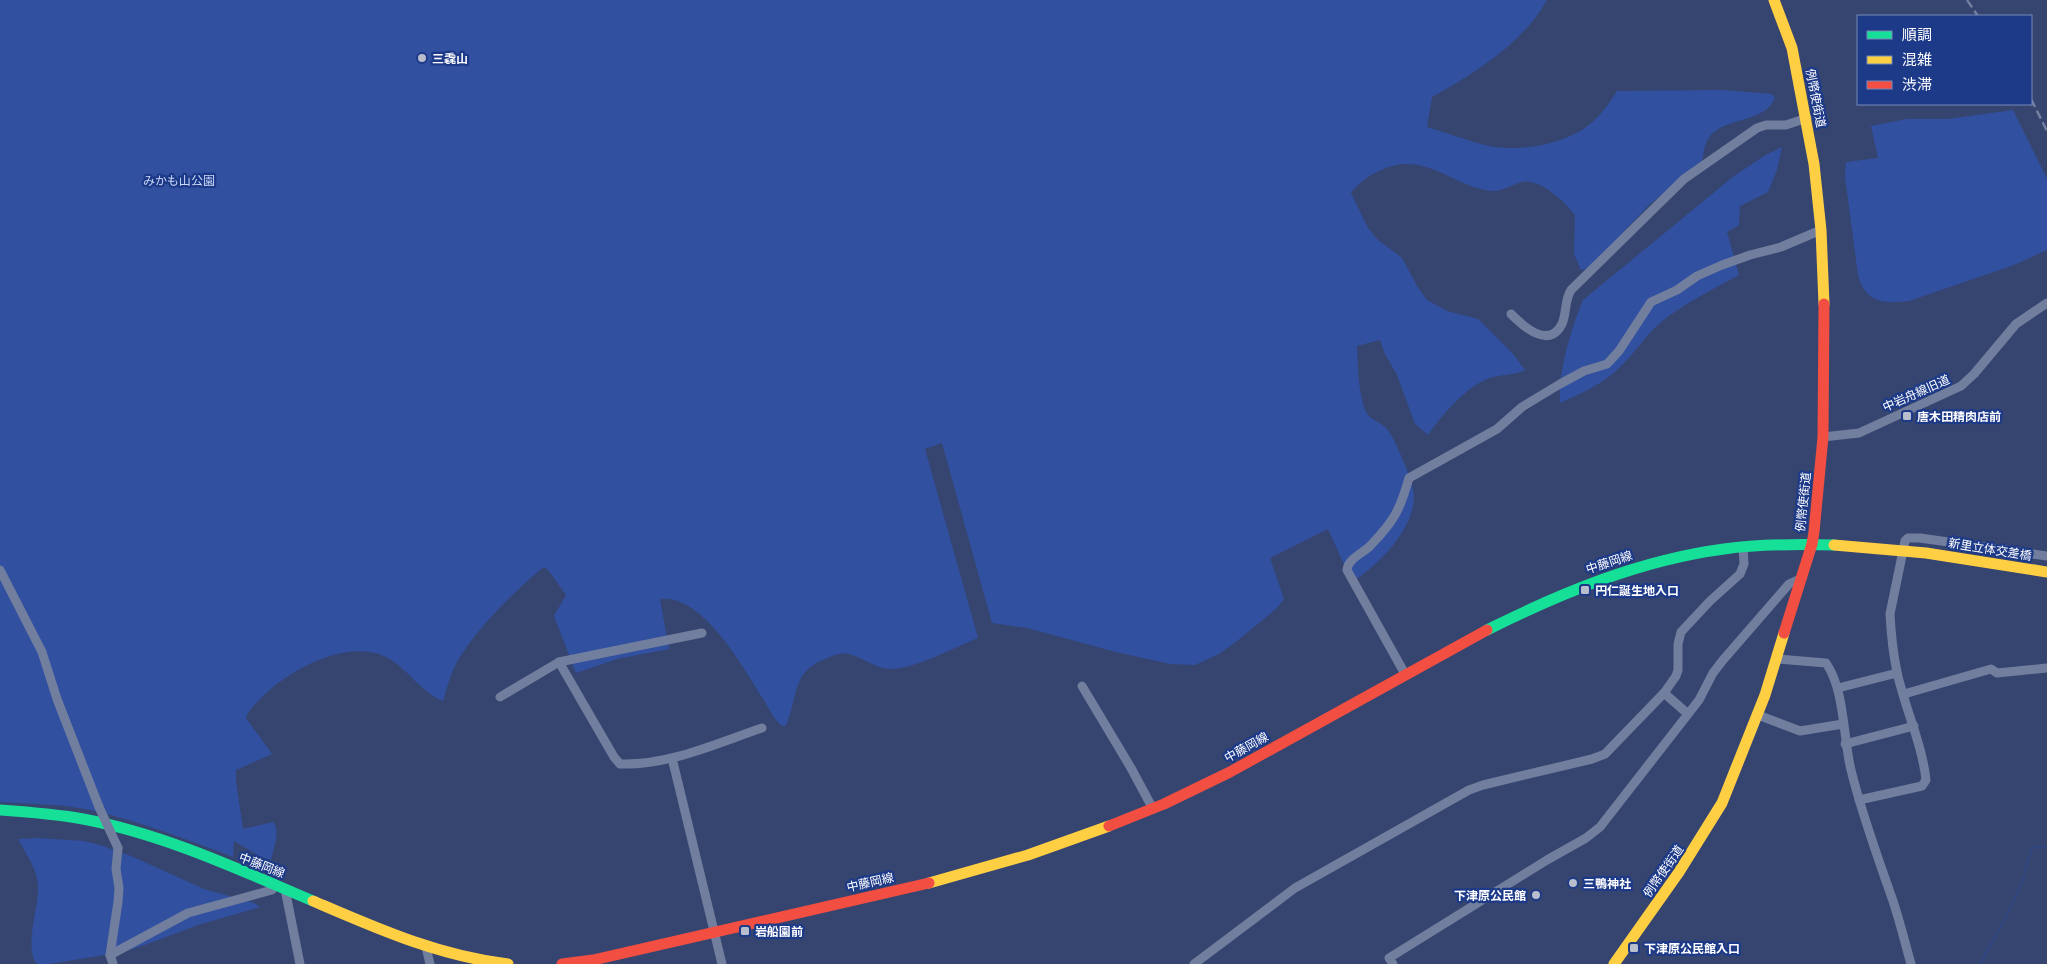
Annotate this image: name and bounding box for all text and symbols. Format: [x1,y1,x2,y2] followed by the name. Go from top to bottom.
[1857,15,2032,105] legend
[1902,25,1932,44] text: 順調
[1902,50,1932,69] text: 混雑
[432,51,468,66] place label: 三毳山
[416,52,428,64] marker: 三毳山
[1803,67,1829,129] street label: 例幣使街道
[1902,75,1932,94] text: 渋滞
[143,173,215,188] park label: みかも山公園
[1880,372,1952,414] street label: 中岩舟線旧道
[1917,409,2001,424] place label: 唐木田精肉店前
[1901,410,1913,422] marker: 唐木田精肉店前
[1792,471,1814,533] street label: 例幣使街道
[1947,535,2033,563] street label: 新里立体交差橋
[1584,547,1634,577] street label: 中藤岡線
[1595,583,1679,598] place label: 円仁誕生地入口
[1579,584,1591,596] marker: 円仁誕生地入口
[1221,729,1271,765] street label: 中藤岡線
[1640,842,1686,900] street label: 例幣使街道
[237,849,287,881] street label: 中藤岡線
[845,869,895,895] street label: 中藤岡線
[1583,876,1631,891] place label: 三鴨神社
[1567,877,1579,889] marker: 三鴨神社
[1454,888,1526,903] place label: 下津原公民館
[1530,889,1542,901] marker: 下津原公民館
[755,924,803,939] place label: 岩船園前
[739,925,751,937] marker: 岩船園前
[1644,941,1740,956] place label: 下津原公民館入口
[1628,942,1640,954] marker: 下津原公民館入口

